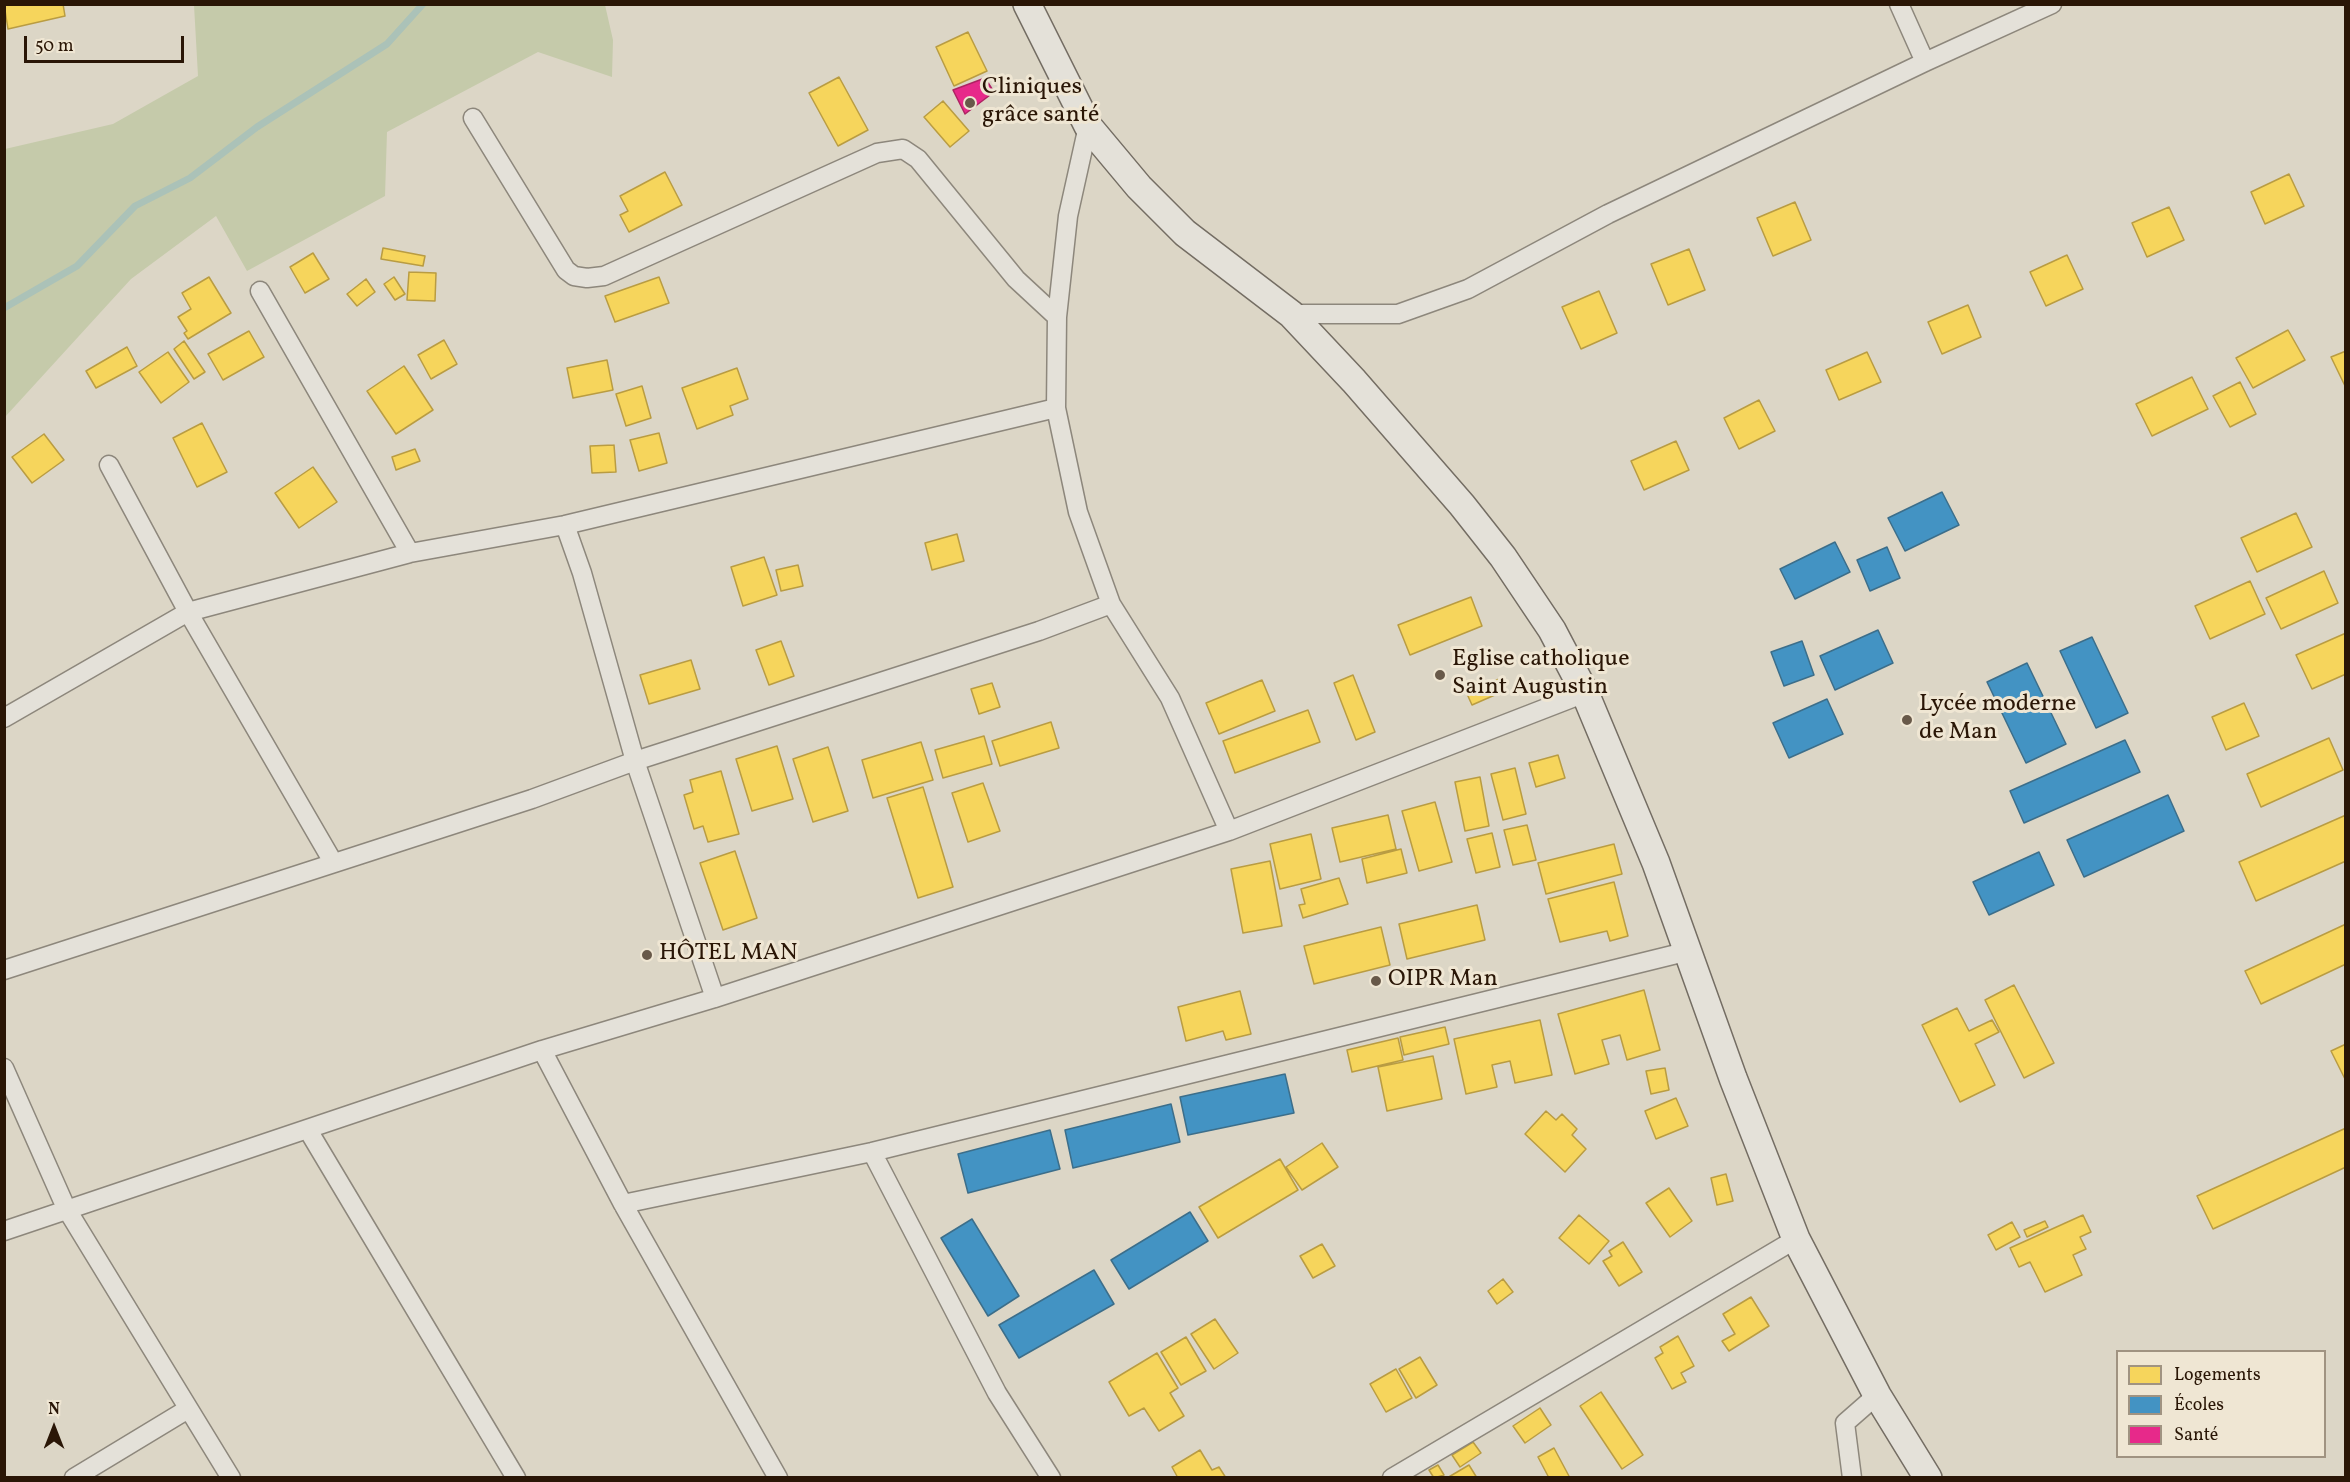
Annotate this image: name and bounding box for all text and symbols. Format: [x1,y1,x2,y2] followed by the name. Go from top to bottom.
[27,24,188,62] scale bar
[35,34,74,59] text: 50 m
[982,75,1099,131] place label: Cliniques grâce santé
[963,96,977,110] marker: Cliniques grâce santé
[1452,647,1630,703] place label: Eglise catholique Saint Augustin
[1433,668,1447,682] marker: Eglise catholique Saint Augustin
[1919,692,2076,748] place label: Lycée moderne de Man
[1900,713,1914,727] marker: Lycée moderne de Man
[659,941,798,969] place label: HÔTEL MAN
[640,948,654,962] marker: HÔTEL MAN
[1388,967,1498,995] place label: OIPR Man
[1369,974,1383,988] marker: OIPR Man
[2116,1350,2326,1458] legend
[2174,1363,2261,1388] text: Logements
[2174,1393,2224,1418] text: Écoles
[24,1398,84,1458] north arrow
[48,1399,60,1421] text: N
[2174,1423,2218,1448] text: Santé

